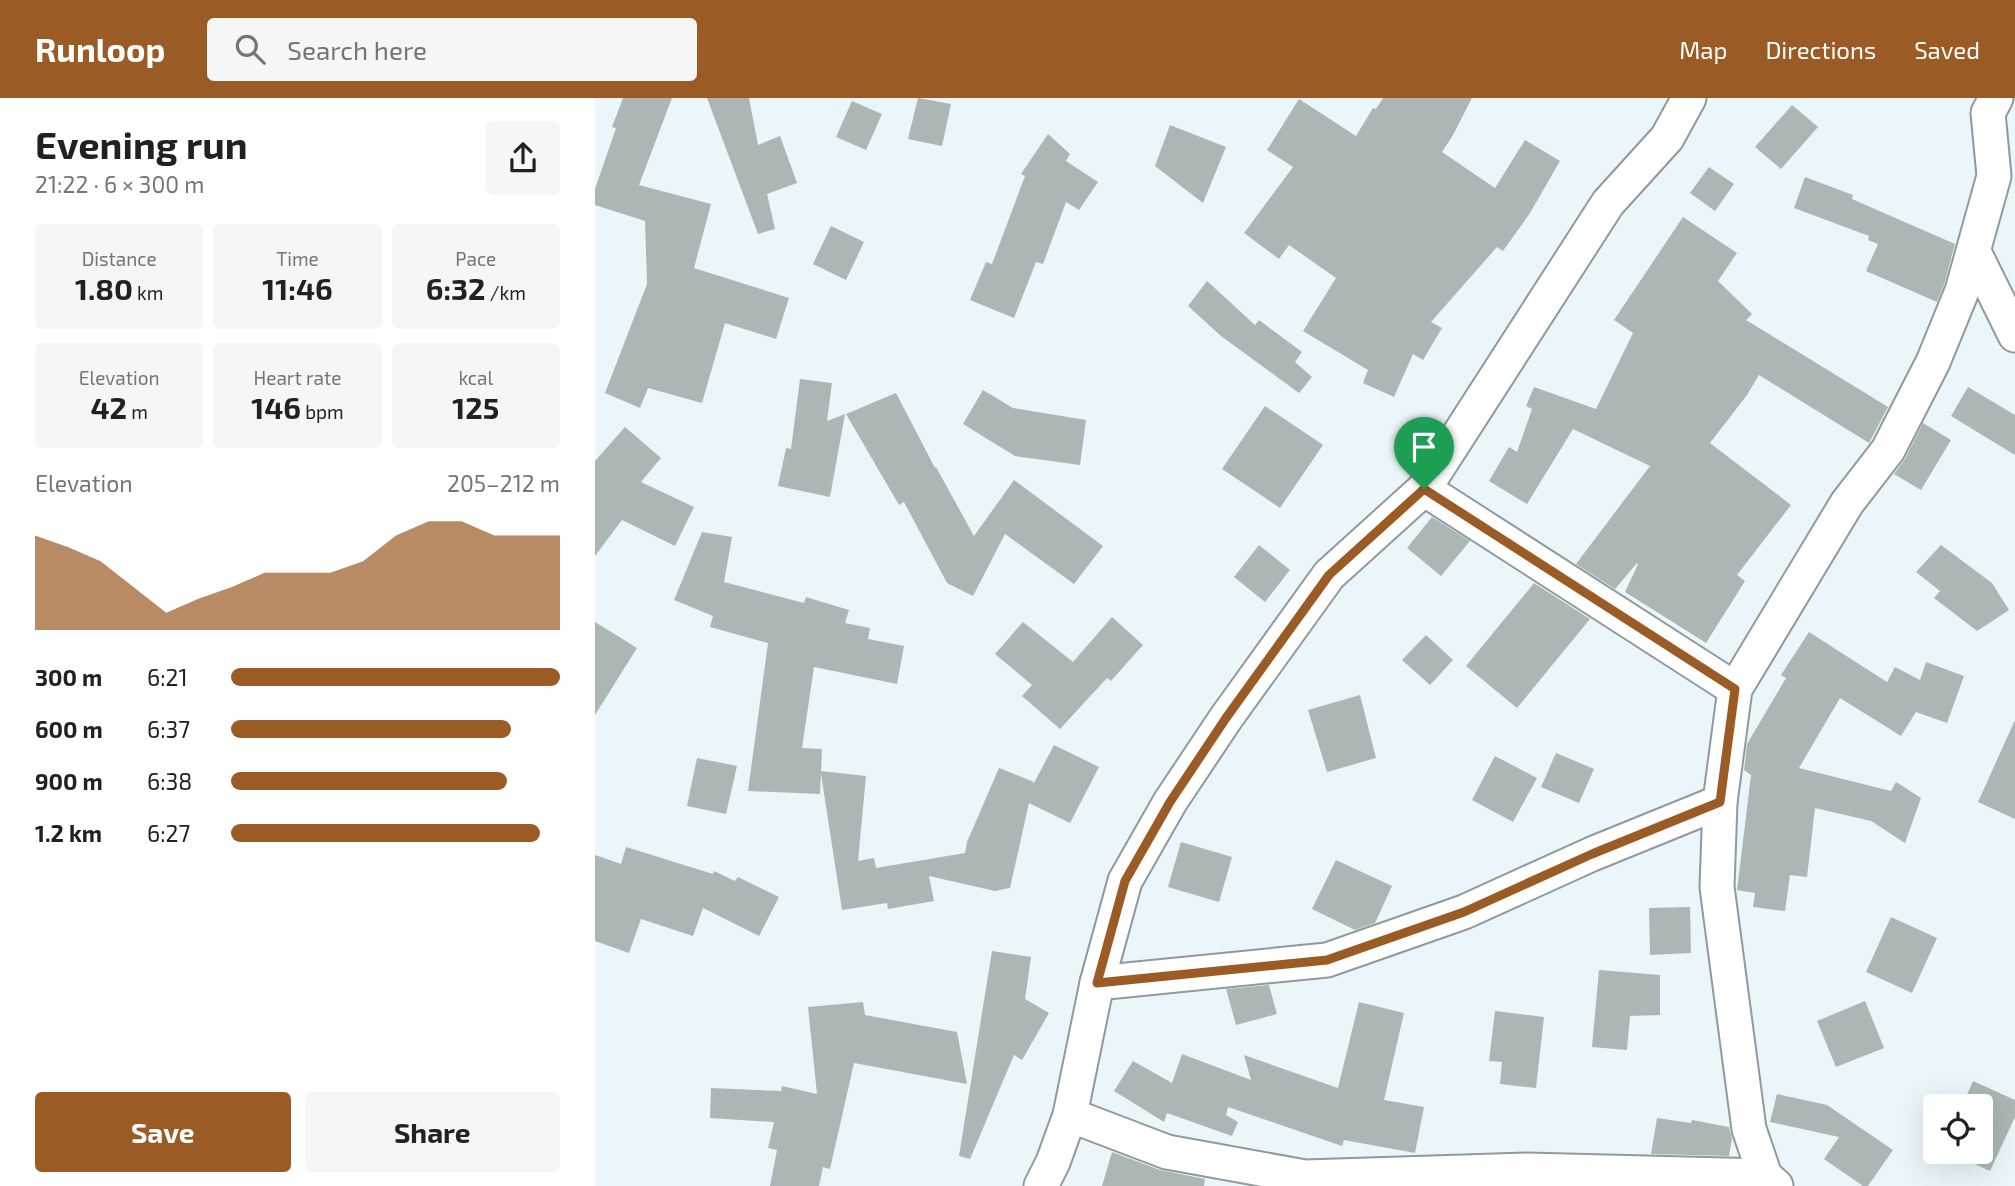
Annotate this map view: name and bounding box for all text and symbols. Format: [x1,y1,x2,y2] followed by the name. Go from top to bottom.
[207,18,697,81] search box
[35,29,165,69] text: Runloop
[231,30,269,68] icon: search
[287,34,427,65] text: Search here
[1679,35,1727,64] text: Map
[1765,35,1876,64] text: Directions
[1914,35,1980,64] text: Saved
[35,121,248,167] text: Evening run
[486,121,560,195] button: share
[35,170,204,198] text: 21:22 · 6 × 300 m
[82,247,157,270] text: Distance
[276,247,319,270] text: Time
[455,247,496,270] text: Pace
[75,270,133,306] text: 1.80
[262,270,333,306] text: 11:46
[426,270,486,306] text: 6:32
[133,281,163,304] text: km
[486,281,526,304] text: /km
[79,366,159,389] text: Elevation
[254,366,341,389] text: Heart rate
[458,366,493,389] text: kcal
[90,389,127,425] text: 42
[251,389,301,425] text: 146
[452,389,499,425] text: 125
[127,400,148,423] text: m
[301,400,344,423] text: bpm
[1394,417,1454,489] pin
[1405,428,1443,466] icon: arrive
[35,469,133,497] text: Elevation
[447,469,560,497] text: 205–212 m
[35,663,102,691] text: 300 m
[147,663,188,691] text: 6:21
[35,715,103,743] text: 600 m
[147,715,190,743] text: 6:37
[35,767,103,795] text: 900 m
[147,767,192,795] text: 6:38
[35,819,102,847] text: 1.2 km
[147,819,190,847] text: 6:27
[35,1092,291,1172] button: Save
[305,1092,560,1172] button: Share
[1923,1094,1993,1164] map controls
[1923,1094,1993,1164] button: locate

